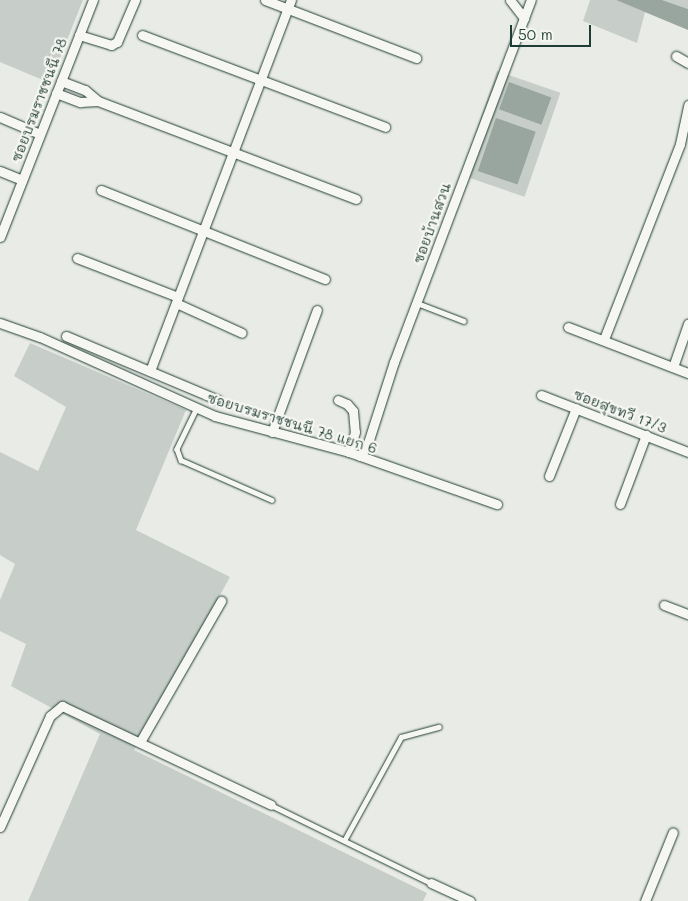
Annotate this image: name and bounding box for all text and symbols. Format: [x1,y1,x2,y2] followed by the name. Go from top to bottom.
[513,15,594,47] scale bar
[518,24,553,44] text: 50 m
[8,36,70,164] street label: ซอยบรมราชชนนี 78
[410,180,454,266] street label: ซอยบ้านสวน
[571,386,669,436] street label: ซอยสุขทวี 17/3
[205,389,379,457] street label: ซอยบรมราชชนนี 78 แยก 6

